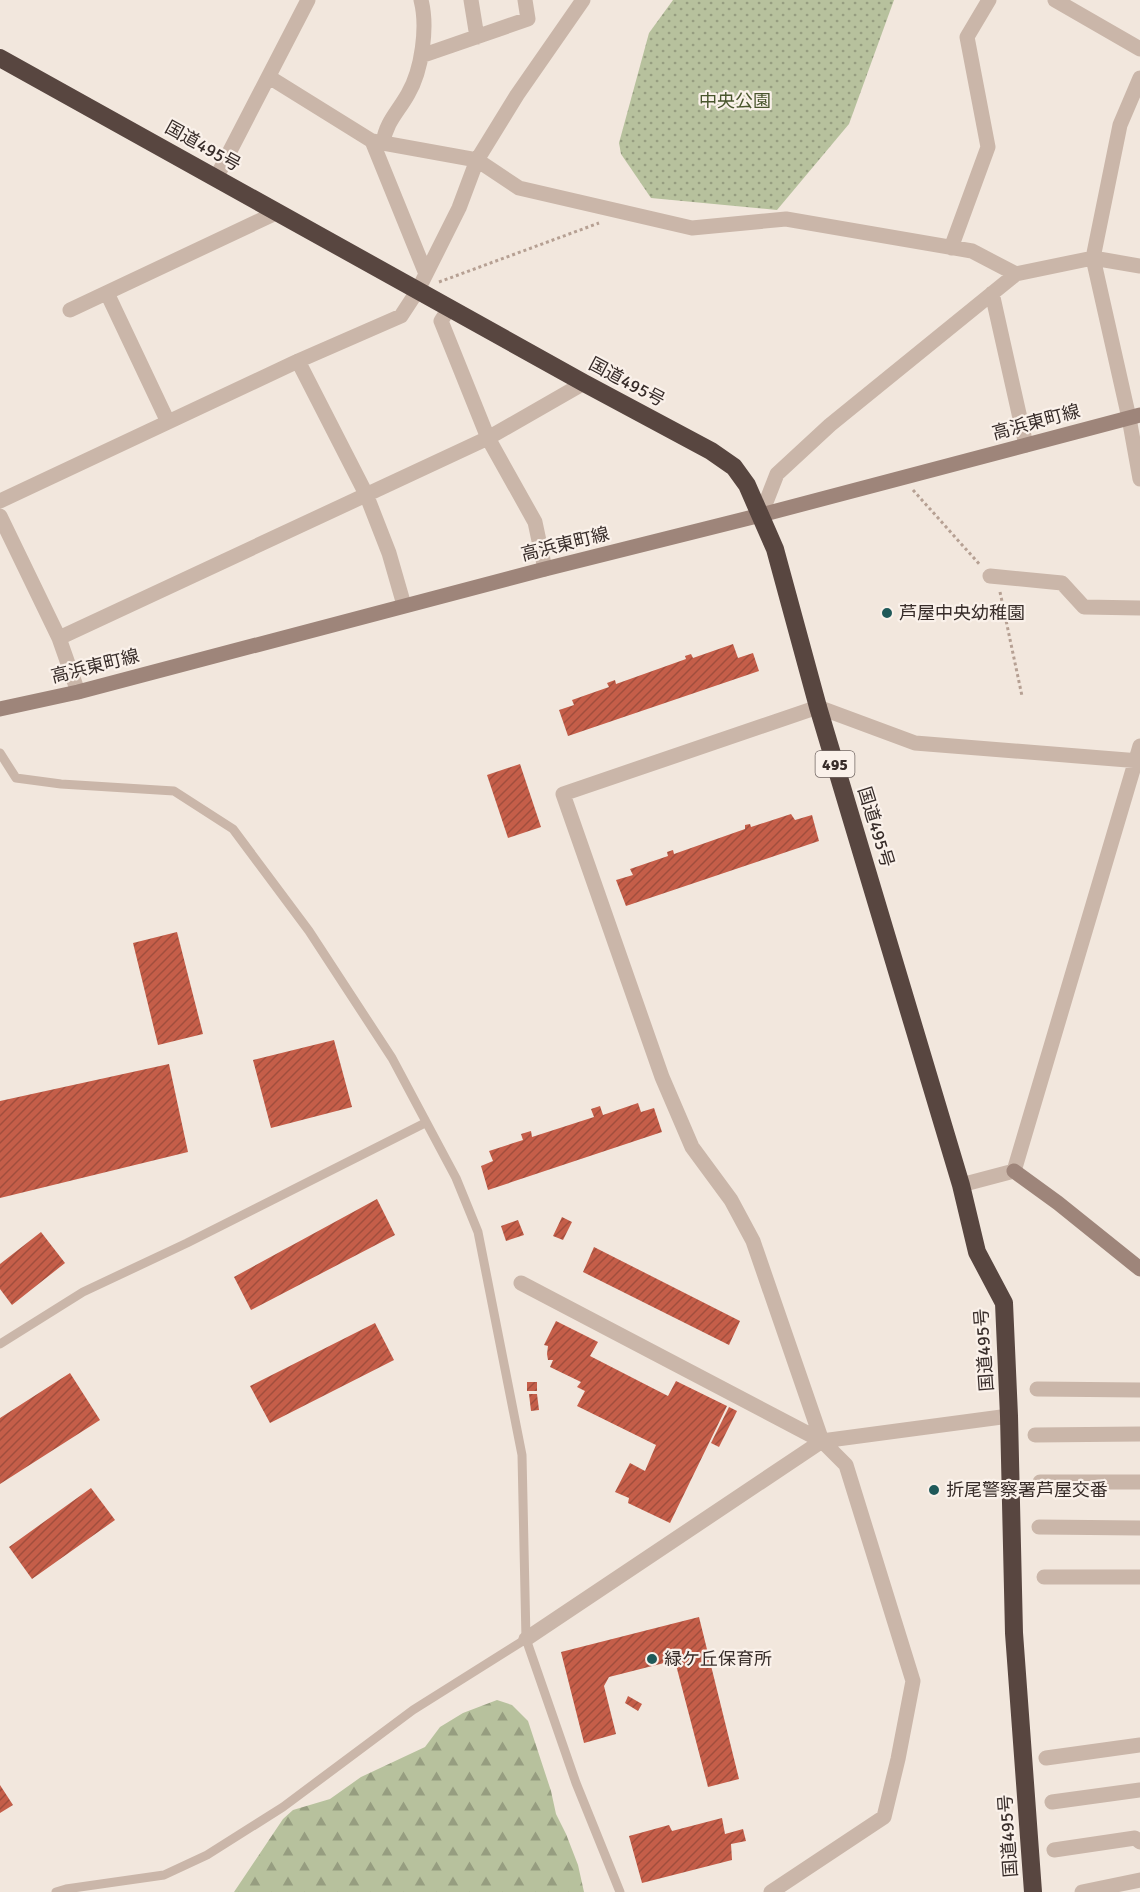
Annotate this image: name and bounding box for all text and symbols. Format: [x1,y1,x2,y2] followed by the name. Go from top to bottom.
[699,90,771,112] park label: 中央公園
[161,116,245,176] street label: 国道495号
[585,353,669,411] street label: 国道495号
[990,400,1082,444] street label: 高浜東町線
[519,522,611,566] street label: 高浜東町線
[899,602,1025,624] place label: 芦屋中央幼稚園
[880,606,894,620] marker: 芦屋中央幼稚園
[49,644,141,688] street label: 高浜東町線
[816,751,854,777] road number: 495
[853,784,899,870] street label: 国道495号
[970,1308,998,1392] street label: 国道495号
[946,1479,1108,1501] place label: 折尾警察署芦屋交番
[927,1483,941,1497] marker: 折尾警察署芦屋交番
[664,1648,772,1670] place label: 緑ケ丘保育所
[645,1652,659,1666] marker: 緑ケ丘保育所
[994,1794,1022,1878] street label: 国道495号

